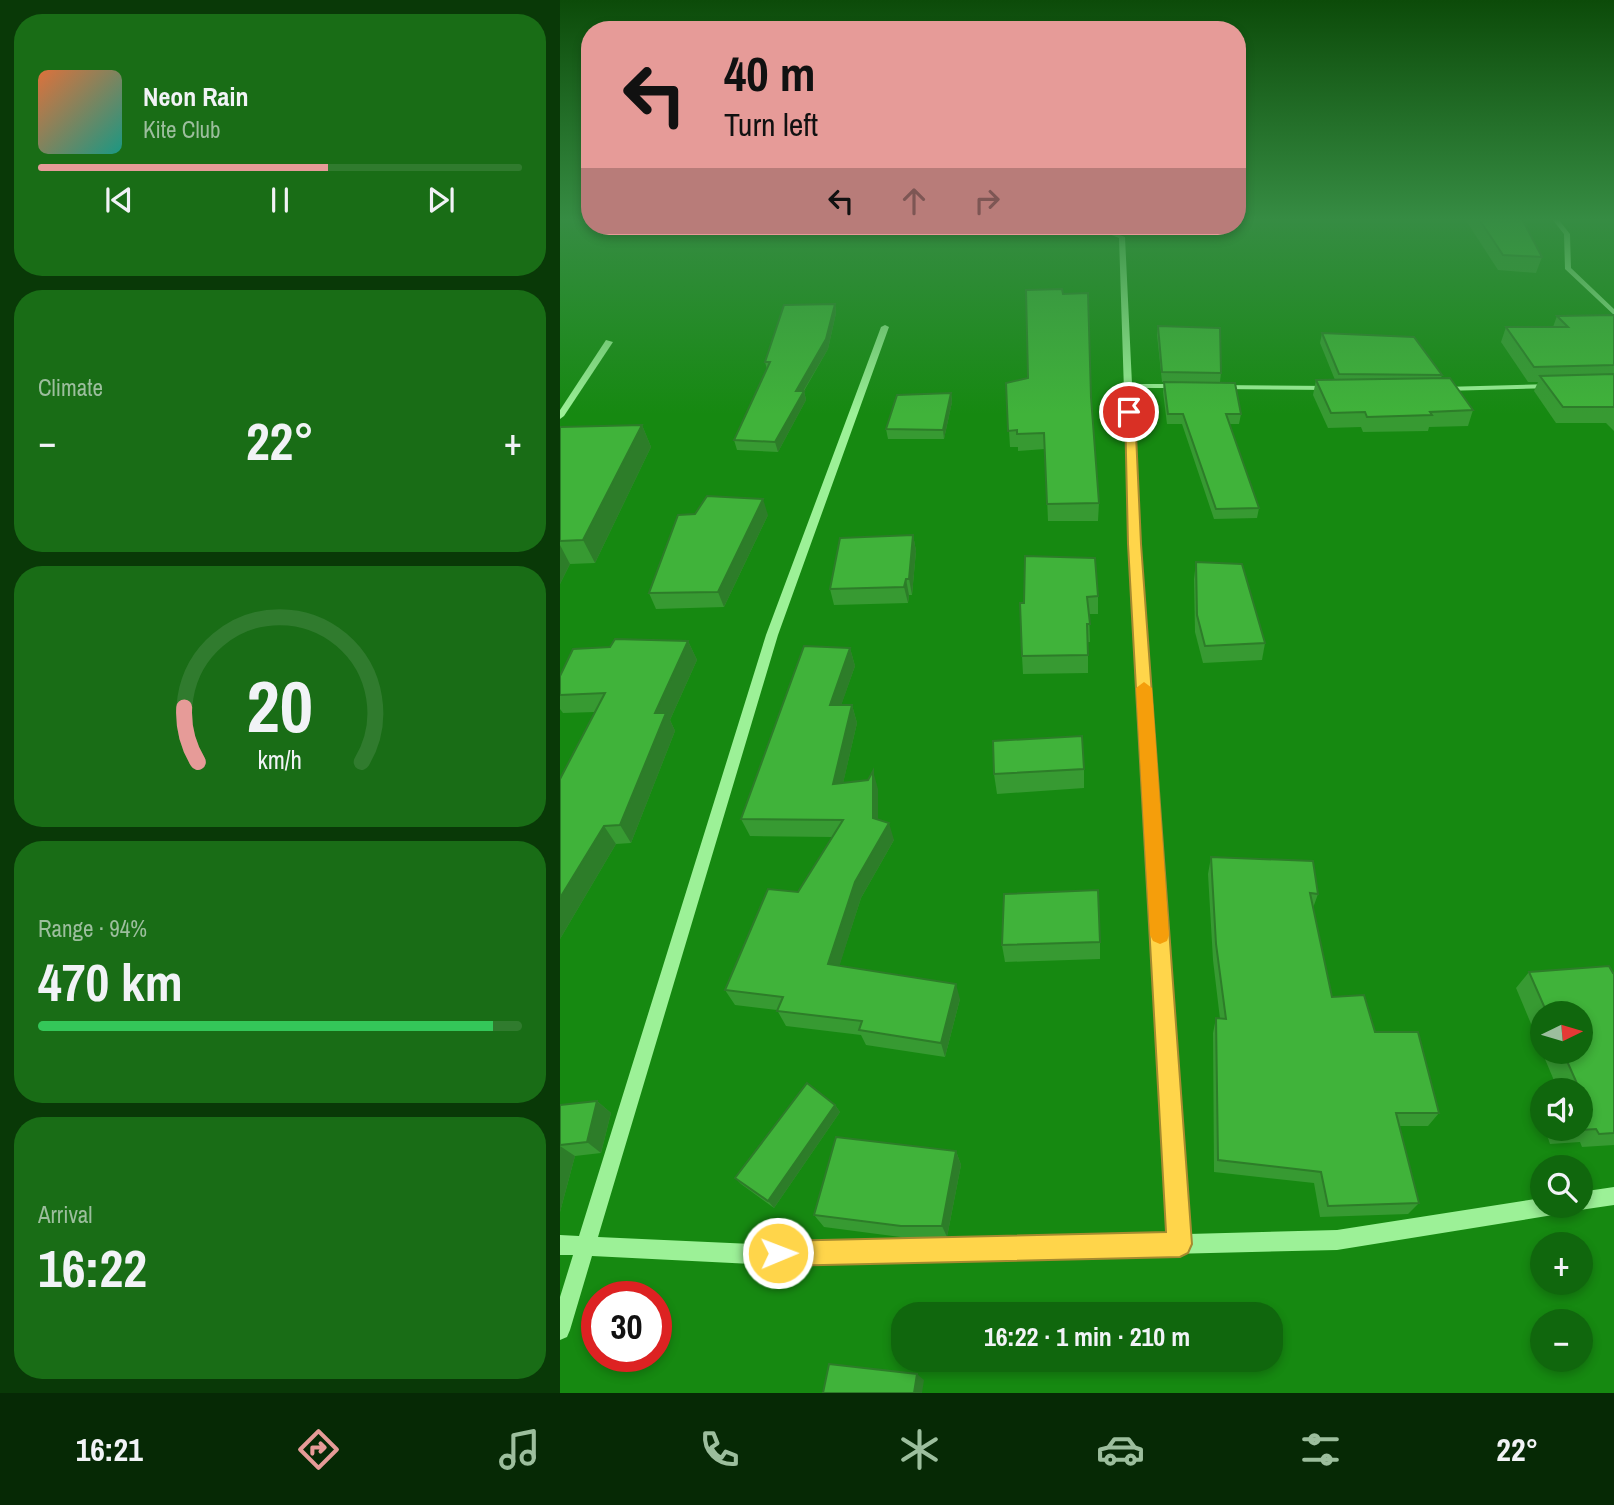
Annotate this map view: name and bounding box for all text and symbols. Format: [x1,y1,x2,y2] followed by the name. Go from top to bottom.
[724,40,816,106] text: 40 m
[609,49,700,140] icon: left
[143,79,248,114] text: Neon Rain
[724,103,818,146] text: Turn left
[143,114,221,145] text: Kite Club
[100,181,138,219] icon: previous
[261,181,299,219] icon: pause
[422,181,460,219] icon: next
[822,182,860,220] icon: left
[895,182,933,220] icon: ahead
[968,182,1006,220] icon: right
[38,372,103,403] text: Climate
[1099,382,1159,442] pin
[1110,393,1148,431] icon: arrive
[246,406,314,476] text: 22°
[38,416,56,467] text: −
[504,416,522,467] text: +
[247,658,313,756] text: 20
[258,743,302,777] text: km/h
[38,913,147,944] text: Range · 94%
[38,947,183,1017] text: 470 km
[1530,1001,1592,1064] north arrow
[1530,1001,1593,1372] map controls
[1530,1078,1593,1141] button: sound
[1530,1155,1593,1218] button: search
[38,1199,93,1230] text: Arrival
[741,1216,815,1290] position arrow
[1530,1232,1593,1295] button: +
[38,1233,147,1303] text: 16:22
[581,1281,672,1372] speed limit sign: 30
[1530,1309,1593,1372] button: −
[984,1319,1190,1354] text: 16:22 · 1 min · 210 m
[294,1425,343,1474] icon: directions
[495,1425,544,1474] icon: music
[695,1425,744,1474] icon: phone
[895,1425,944,1474] icon: climate
[1096,1425,1145,1474] icon: car
[1296,1425,1345,1474] icon: filters
[76,1428,143,1471] text: 16:21
[1496,1428,1538,1471] text: 22°

